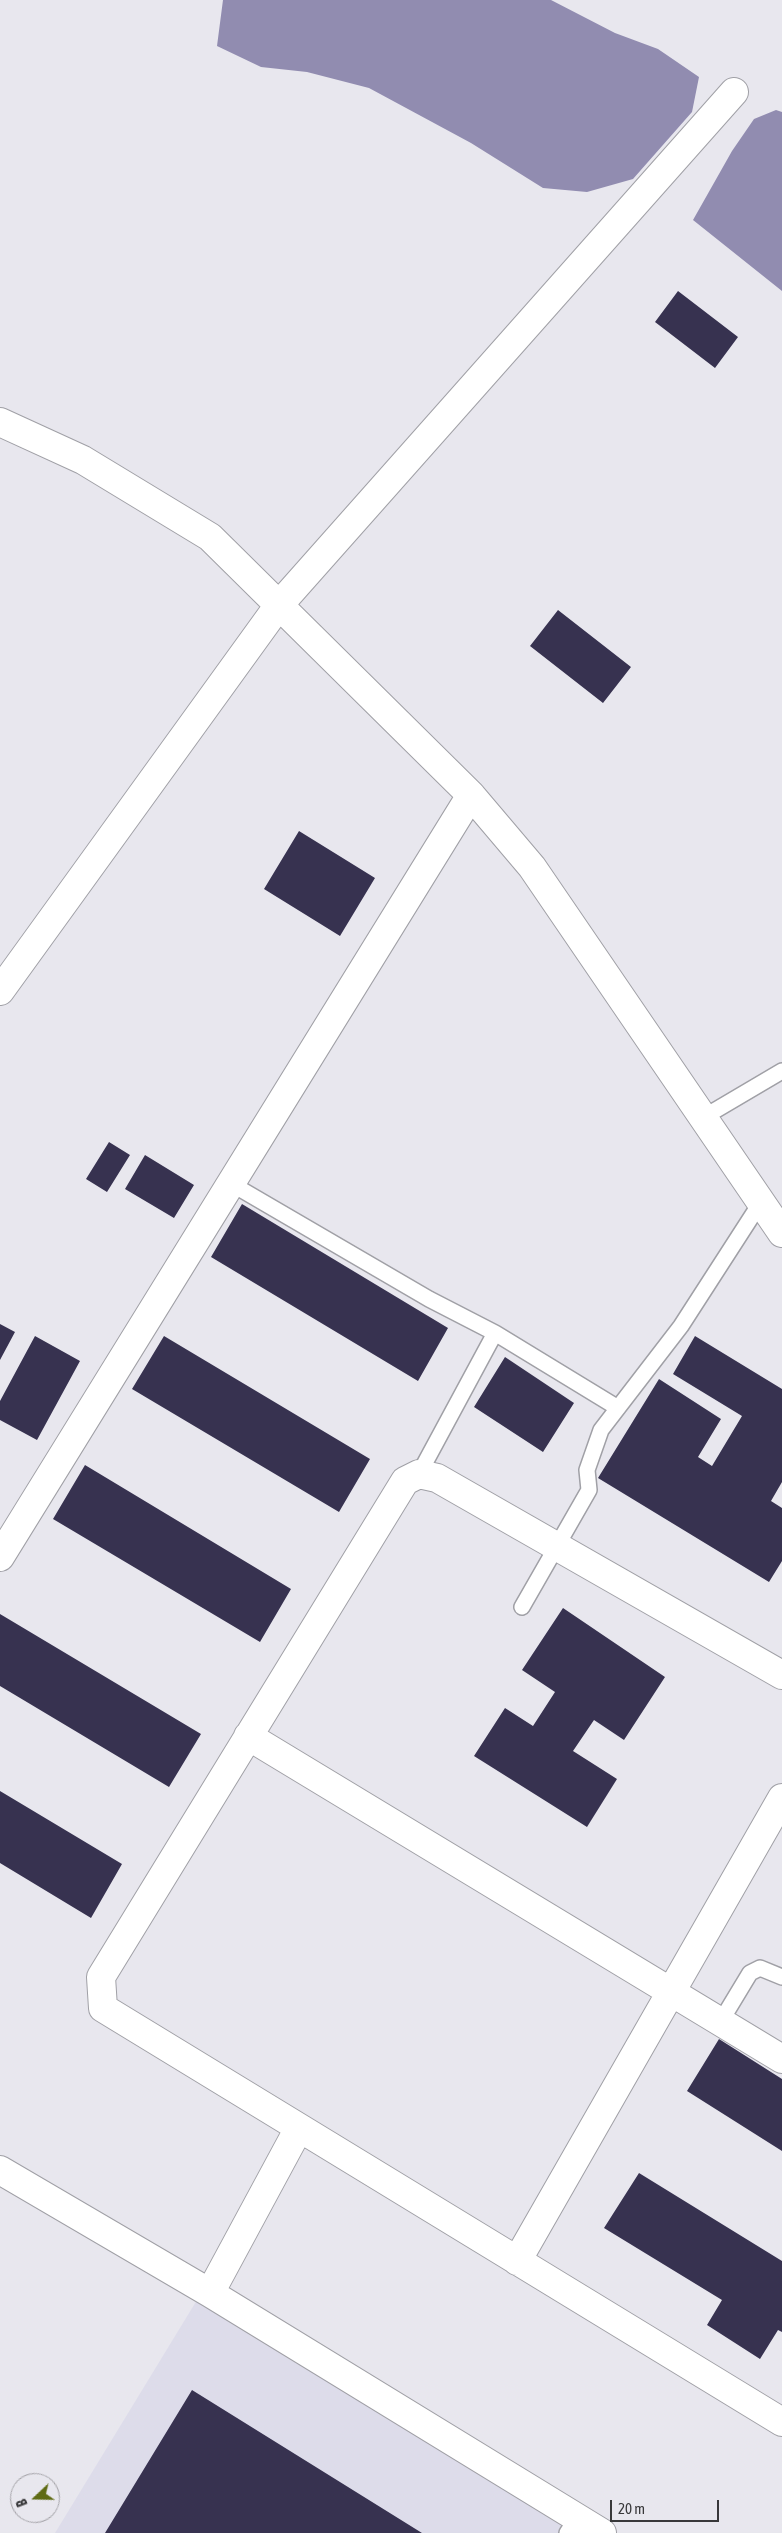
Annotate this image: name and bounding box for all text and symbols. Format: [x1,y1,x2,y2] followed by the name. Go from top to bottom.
[10,2473,60,2523] north arrow
[612,2490,721,2522] scale bar
[13,2497,31,2509] text: B
[618,2500,645,2517] text: 20 m

